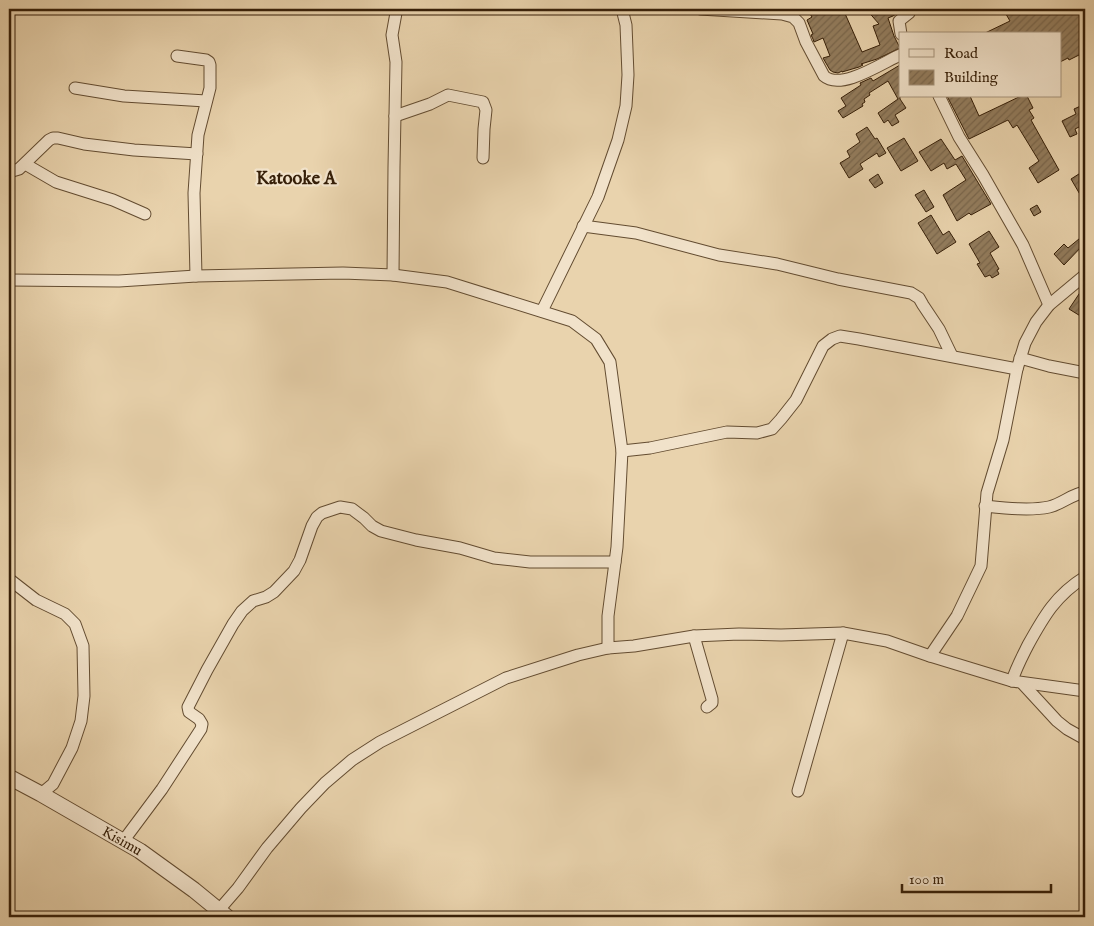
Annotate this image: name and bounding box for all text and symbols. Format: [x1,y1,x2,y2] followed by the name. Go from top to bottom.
[899,32,1062,98] legend
[944,44,979,63] text: Road
[944,68,999,87] text: Building
[256,168,337,191] district label: Katooke A
[98,822,146,860] street label: Kisimu
[902,861,1050,893] scale bar
[909,870,945,889] text: 100 m

